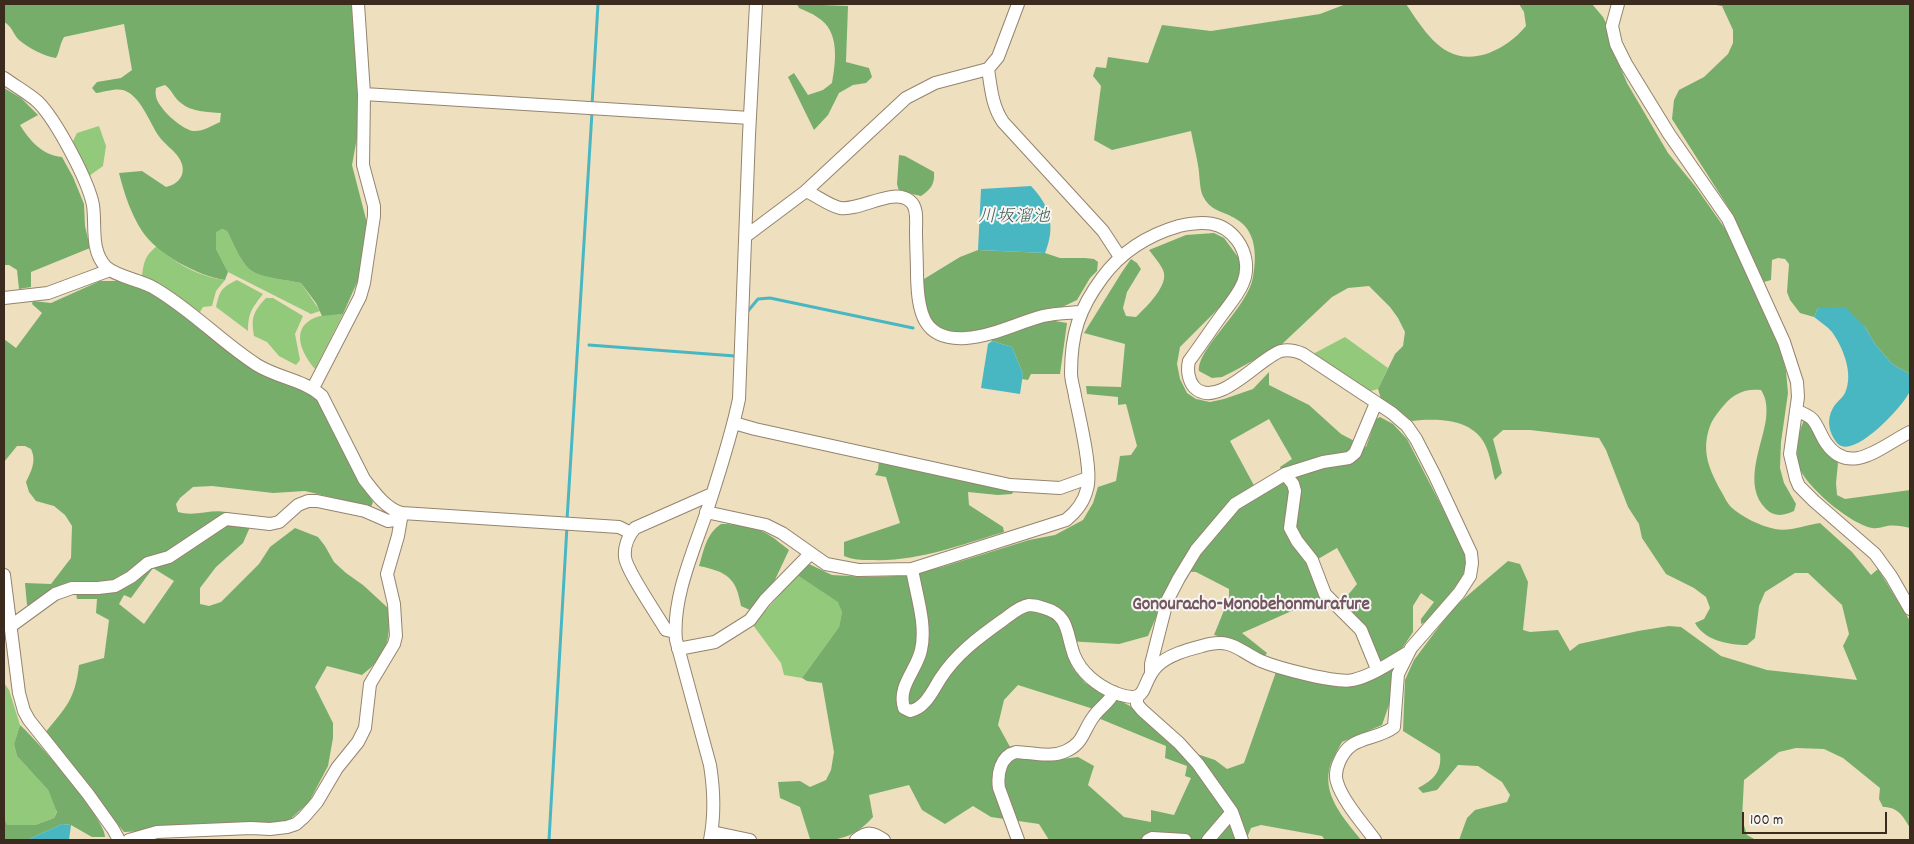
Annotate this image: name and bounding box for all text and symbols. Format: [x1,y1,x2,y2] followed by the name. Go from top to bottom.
[978,208,1050,230] water label: 川坂溜池
[1132,595,1370,617] district label: Gonouracho-Monobehonmurafure
[1744,802,1889,834] scale bar
[1750,810,1783,832] text: 100 m

